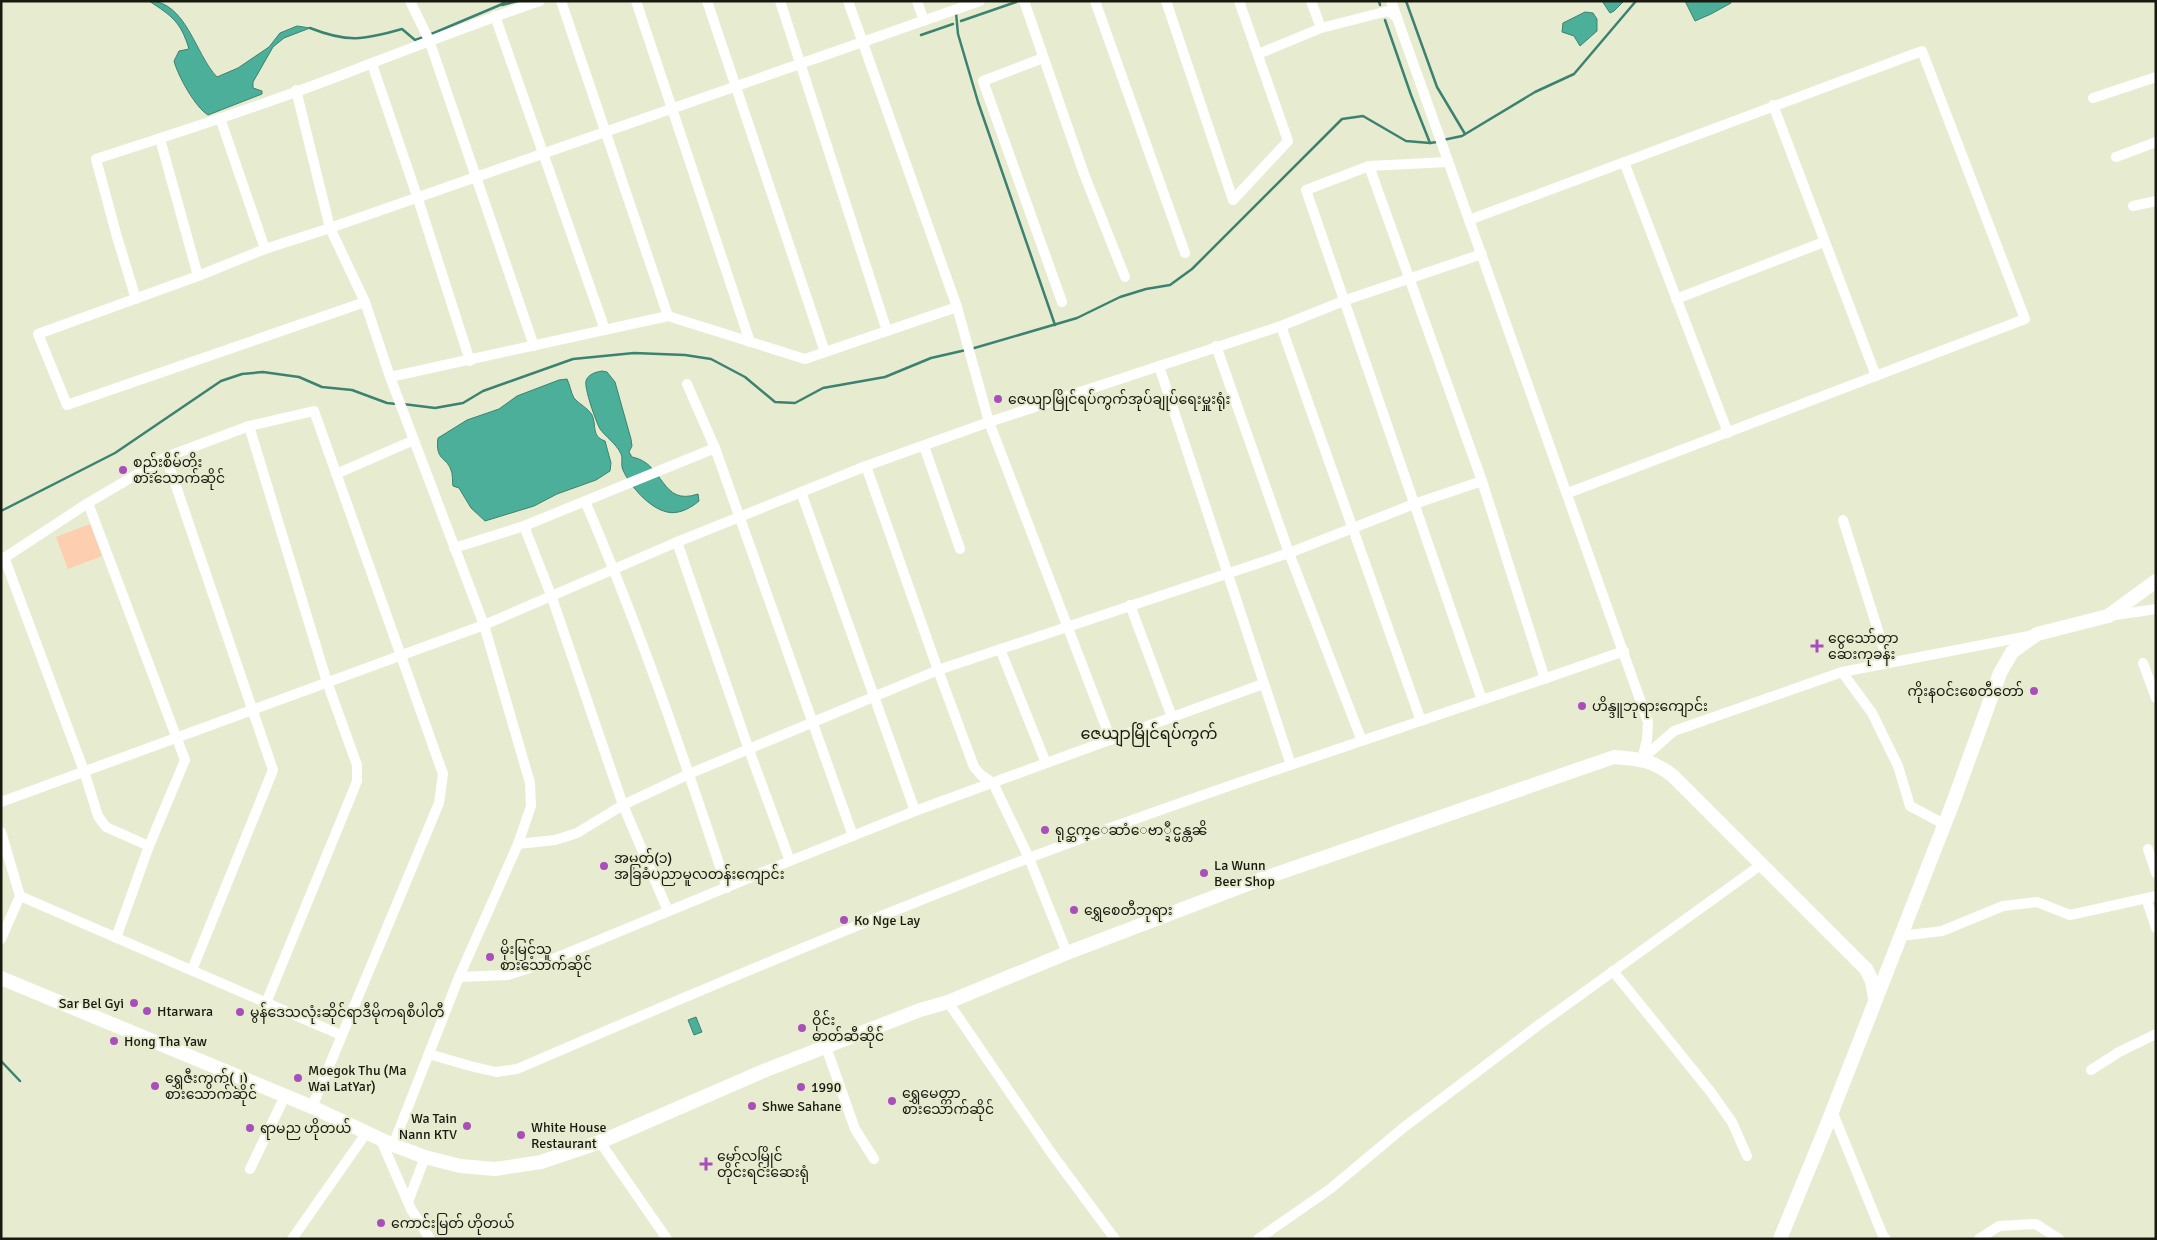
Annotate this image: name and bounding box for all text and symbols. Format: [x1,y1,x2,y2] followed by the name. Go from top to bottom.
[1008,389,1230,411] place label: ဇေယျာမြိုင်ရပ်ကွက်အုပ်ချုပ်ရေးမှူးရုံး
[992,393,1004,405] marker: ဇေယျာမြိုင်ရပ်ကွက်အုပ်ချုပ်ရေးမှူးရုံး
[133,452,225,490] place label: စည်းစိမ်တိုး စားသောက်ဆိုင်
[117,464,129,476] marker: စည်းစိမ်တိုး စားသောက်ဆိုင်
[1828,628,1899,666] place label: ငွေသော်တာ ဆေးကုခန်း
[1810,639,1824,653] marker: ငွေသော်တာ ဆေးကုခန်း
[1907,681,2024,703] place label: ကိုးနဝင်းစေတီတော်
[2028,685,2040,697] marker: ကိုးနဝင်းစေတီတော်
[1592,696,1708,718] place label: ဟိန္ဒူဘုရားကျောင်း
[1576,700,1588,712] marker: ဟိန္ဒူဘုရားကျောင်း
[1080,722,1218,747] district label: ဇေယျာမြိုင်ရပ်ကွက်
[1055,820,1207,842] place label: ရုင္ဆက္ေဆာံေဗာ္ဍဳင္မန္တၼိ
[1039,824,1051,836] marker: ရုင္ဆက္ေဆာံေဗာ္ဍဳင္မန္တၼိ
[614,848,785,886] place label: အမှတ်(၁) အခြခံပညာမူလတန်းကျောင်း
[1214,857,1275,890] place label: La Wunn Beer Shop
[598,860,610,872] marker: အမှတ်(၁) အခြခံပညာမူလတန်းကျောင်း
[1198,867,1210,879] marker: La Wunn Beer Shop
[1084,900,1173,922] place label: ရွှေစေတီဘုရား
[1068,904,1080,916] marker: ရွှေစေတီဘုရား
[854,912,921,929] place label: Ko Nge Lay
[838,914,850,926] marker: Ko Nge Lay
[500,939,592,977] place label: မိုးမြင့်သူ စားသောက်ဆိုင်
[484,951,496,963] marker: မိုးမြင့်သူ စားသောက်ဆိုင်
[59,995,124,1012] place label: Sar Bel Gyi
[128,997,140,1009] marker: Sar Bel Gyi
[250,1002,445,1024] place label: မွန်ဒေသလုံးဆိုင်ရာဒီမိုကရစီပါတီ
[157,1003,213,1020] place label: Htarwara
[141,1005,153,1017] marker: Htarwara
[234,1006,246,1018] marker: မွန်ဒေသလုံးဆိုင်ရာဒီမိုကရစီပါတီ
[812,1010,884,1048] place label: ဝိုင်း ဓာတ်ဆီဆိုင်
[796,1022,808,1034] marker: ဝိုင်း ဓာတ်ဆီဆိုင်
[124,1033,207,1050] place label: Hong Tha Yaw
[108,1035,120,1047] marker: Hong Tha Yaw
[308,1062,407,1095] place label: Moegok Thu (Ma Wai LatYar)
[165,1068,257,1106] place label: ရွှေဇီးကွက်(၂) စားသောက်ဆိုင်
[292,1072,304,1084] marker: Moegok Thu (Ma Wai LatYar)
[811,1079,841,1096] place label: 1990
[149,1080,161,1092] marker: ရွှေဇီးကွက်(၂) စားသောက်ဆိုင်
[795,1081,807,1093] marker: 1990
[902,1085,994,1121] place label: ရွှေမေတ္တာ စားသောက်ဆိုင်
[886,1095,898,1107] marker: ရွှေမေတ္တာ စားသောက်ဆိုင်
[762,1098,841,1115] place label: Shwe Sahane
[746,1100,758,1112] marker: Shwe Sahane
[399,1110,457,1143] place label: Wa Tain Nann KTV
[260,1118,351,1140] place label: ရာမည ဟိုတယ်
[531,1119,607,1152] place label: White House Restaurant
[461,1120,473,1132] marker: Wa Tain Nann KTV
[244,1122,256,1134] marker: ရာမည ဟိုတယ်
[515,1129,527,1141] marker: White House Restaurant
[717,1146,809,1184] place label: မော်လမြိုင် တိုင်းရင်းဆေးရုံ
[699,1157,713,1171] marker: မော်လမြိုင် တိုင်းရင်းဆေးရုံ
[391,1213,514,1235] place label: ကောင်းမြတ် ဟိုတယ်
[375,1217,387,1229] marker: ကောင်းမြတ် ဟိုတယ်

